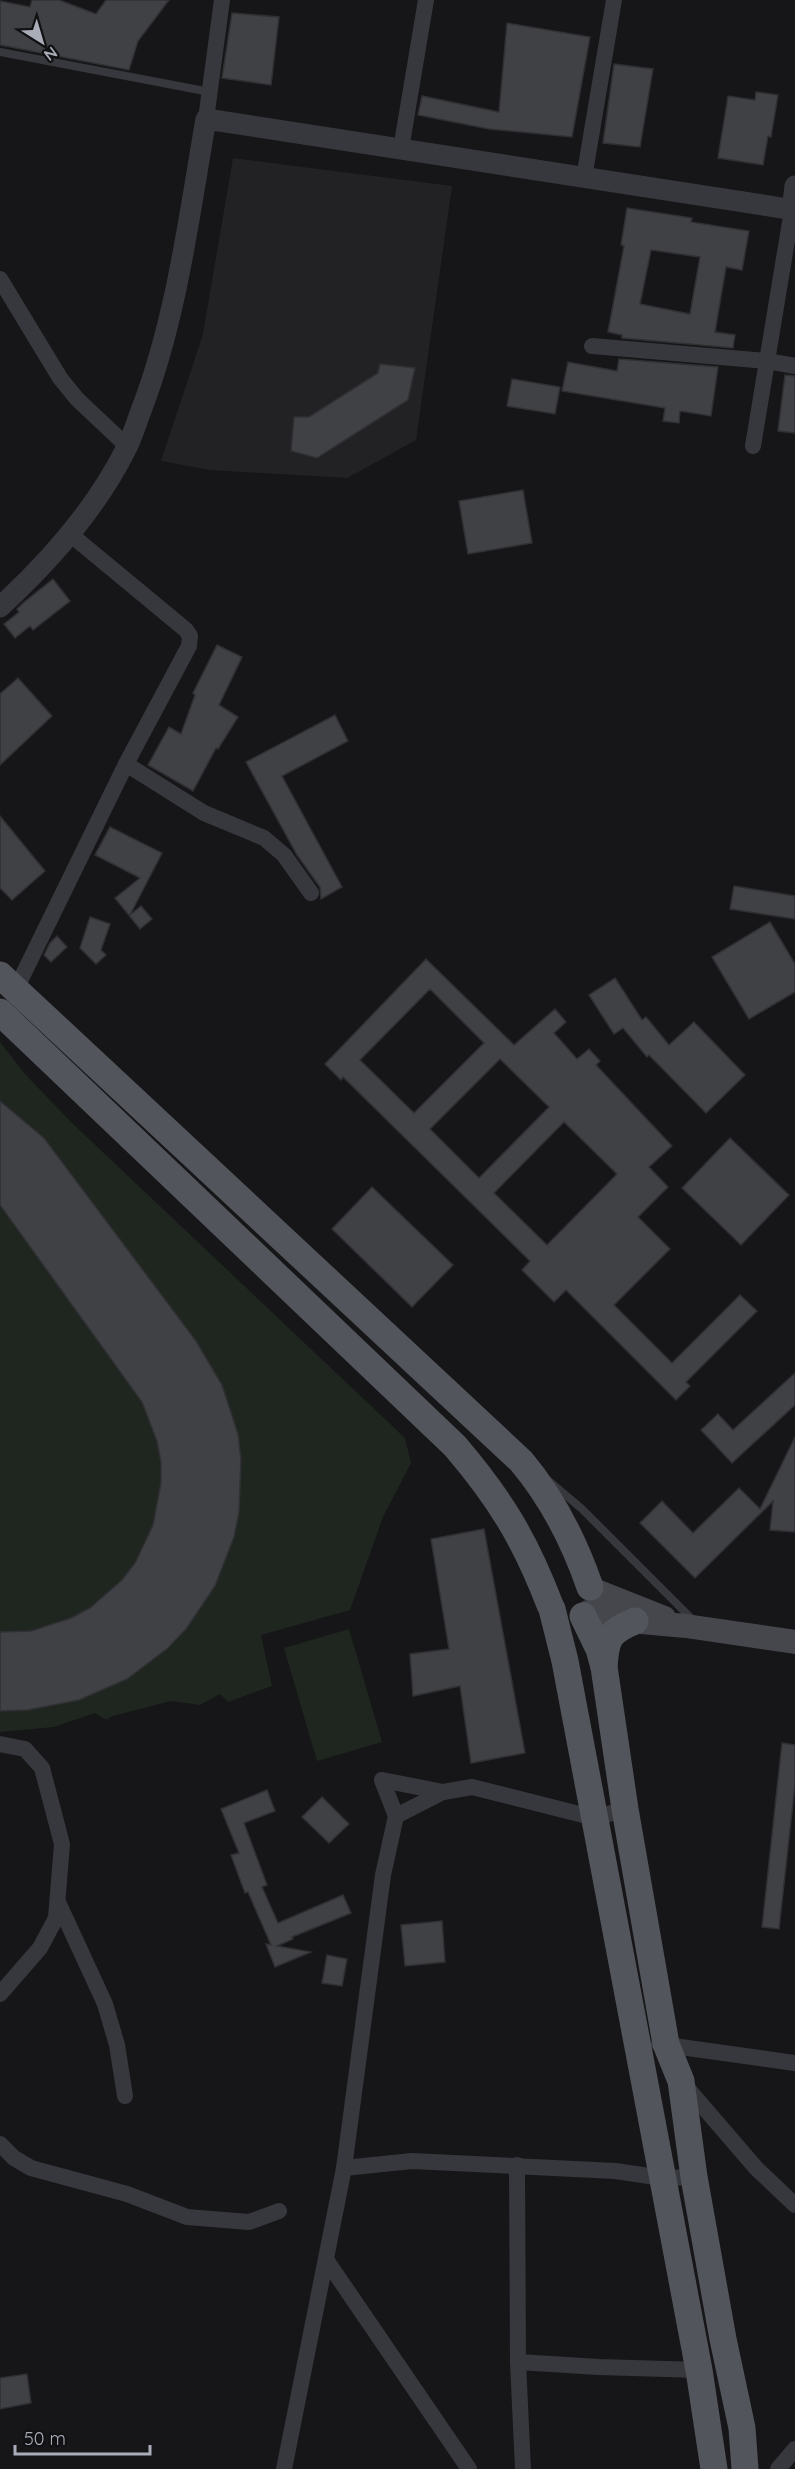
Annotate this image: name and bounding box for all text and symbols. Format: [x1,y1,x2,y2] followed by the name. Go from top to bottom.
[12,12,72,72] north arrow
[40,42,62,66] text: N
[15,2418,150,2456] scale bar
[24,2427,66,2450] text: 50 m

